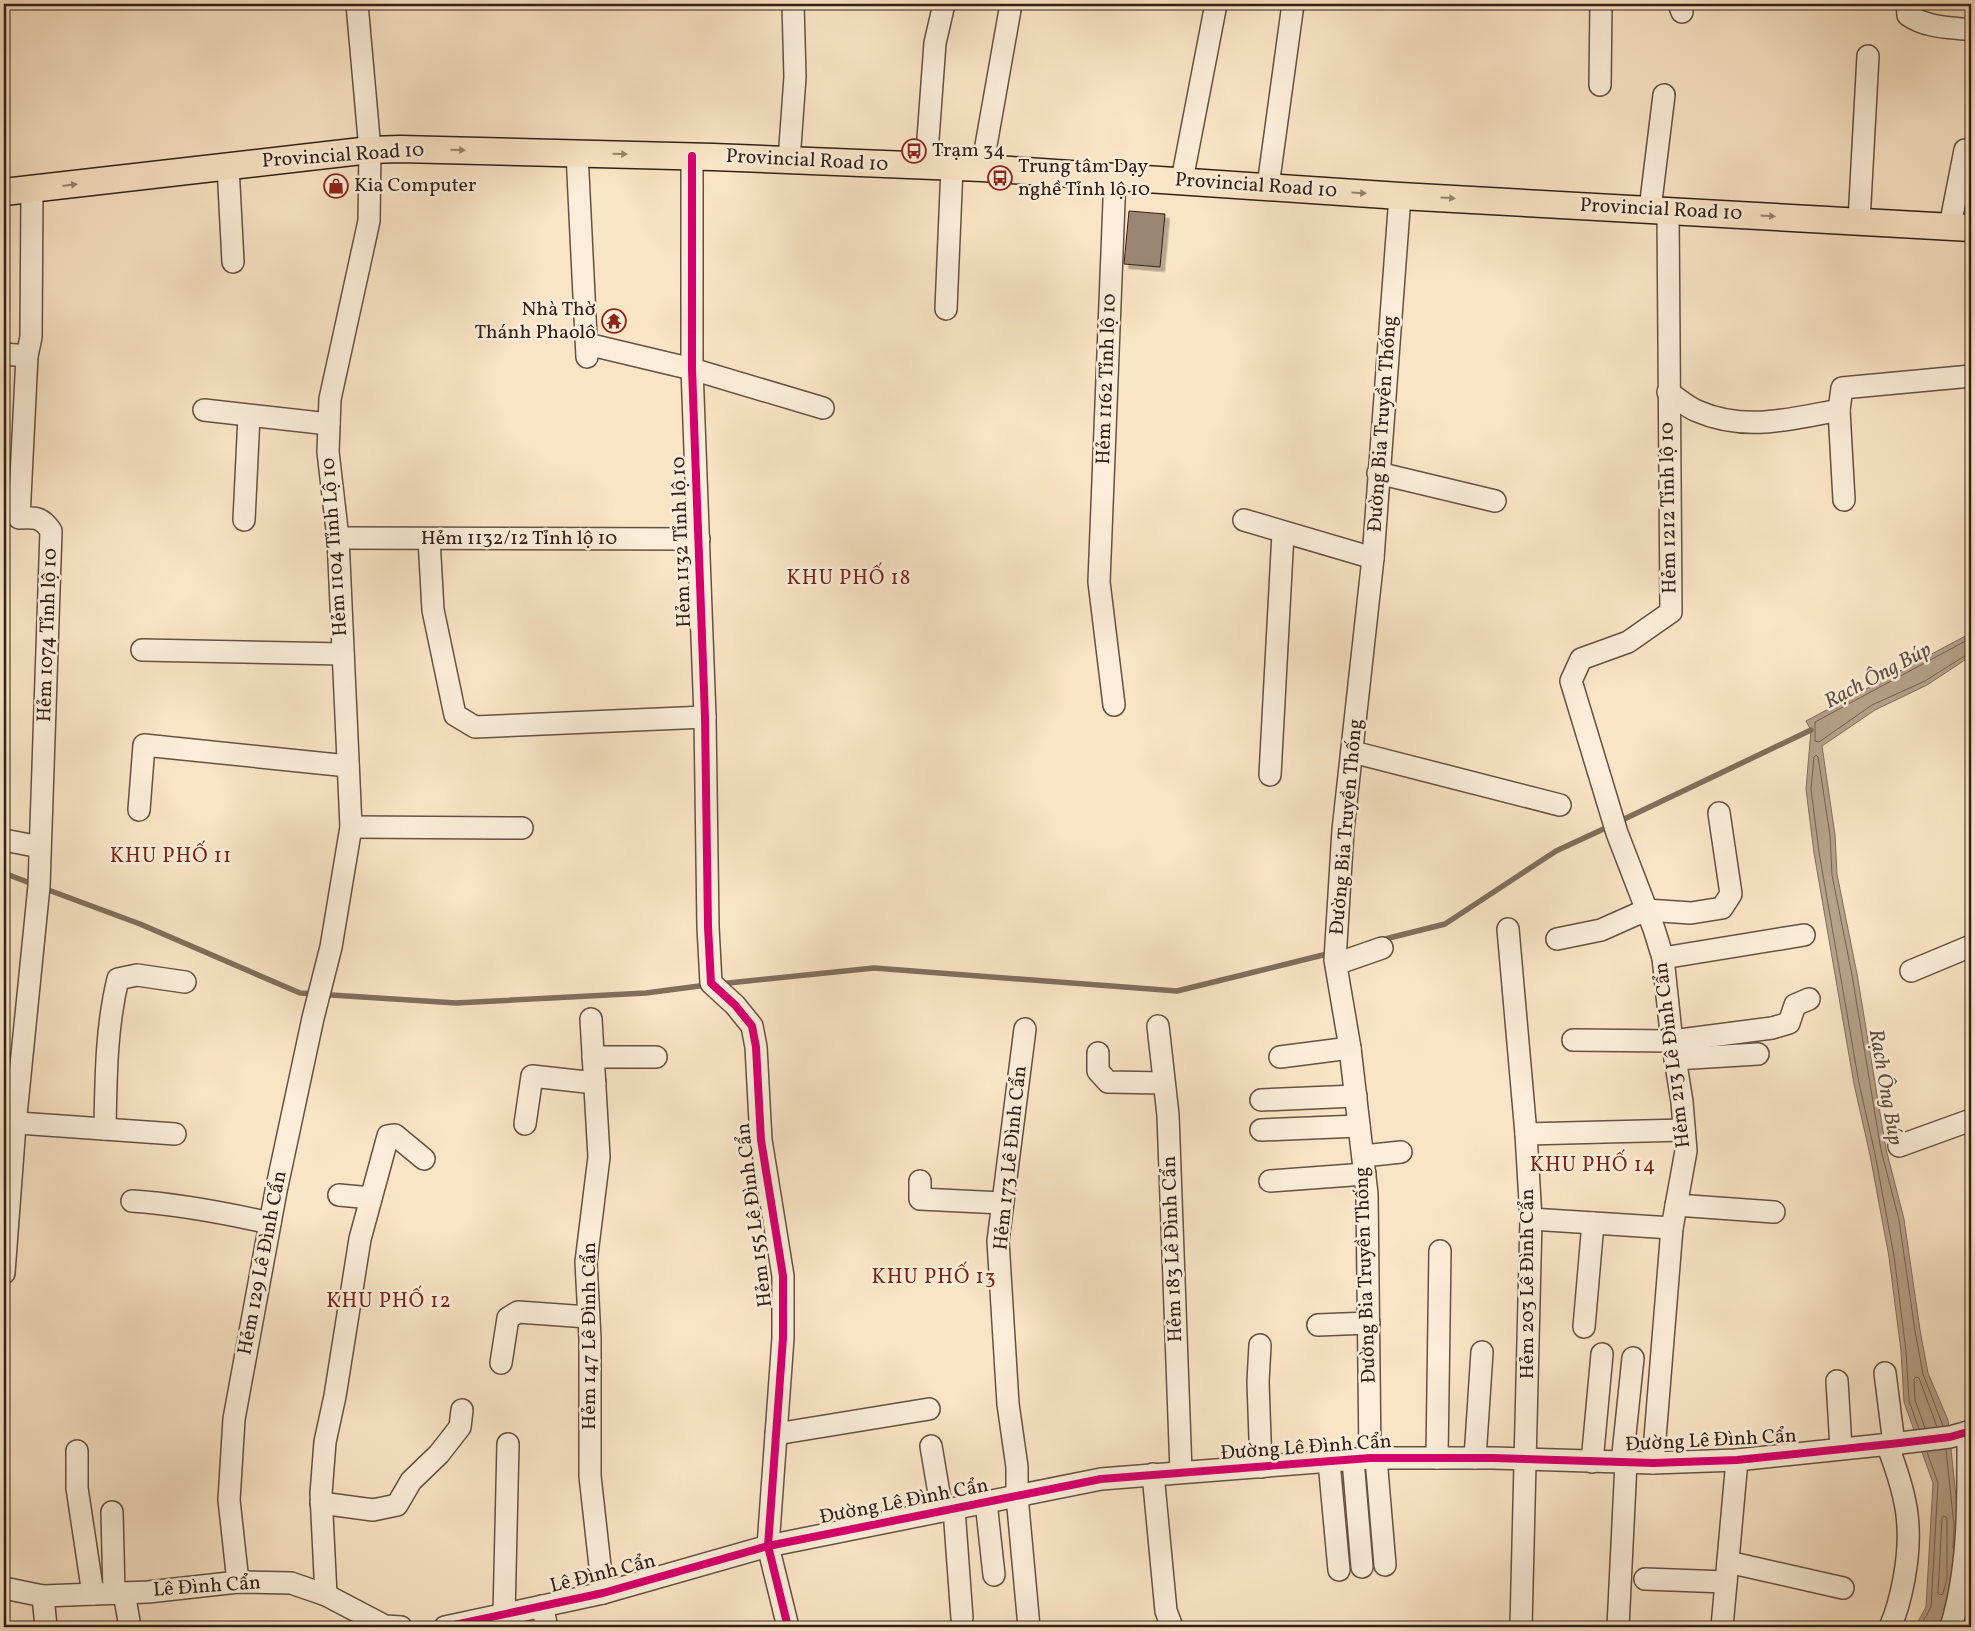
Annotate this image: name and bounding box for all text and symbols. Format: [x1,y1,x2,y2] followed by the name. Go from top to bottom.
[261,136,425,176] street label: Provincial Road 10
[932,137,1005,165] place label: Trạm 34
[901,138,927,164] bus stop icon: Trạm 34
[725,143,889,179] street label: Provincial Road 10
[450,146,466,154] one-way arrow
[612,150,628,158] one-way arrow
[1018,153,1150,204] place label: Trung tâm Dạy nghề Tỉnh lộ 10
[987,165,1013,191] bus stop icon: Trung tâm Dạy nghề Tỉnh lộ 10
[1174,166,1338,206] street label: Provincial Road 10
[354,172,476,200] place label: Kia Computer
[323,173,349,199] shop icon: Kia Computer
[62,181,78,189] one-way arrow
[1351,189,1367,197] one-way arrow
[1579,192,1743,228] street label: Provincial Road 10
[1441,195,1457,203] one-way arrow
[1760,212,1776,220] one-way arrow
[1090,293,1124,465] street label: Hẻm 1162 Tỉnh lộ 10
[474,296,596,347] place label: Nhà Thờ Thánh Phaolô
[601,308,627,334] temple icon: Nhà Thờ Thánh Phaolô
[1361,315,1405,533] street label: Đường Bia Truyền Thống
[1654,422,1684,594] street label: Hẻm 1212 Tỉnh lộ 10
[665,456,699,628] street label: Hẻm 1132 Tỉnh lộ 10
[315,457,355,637] street label: Hẻm 1104 Tỉnh Lộ 10
[421,525,617,553] street label: Hẻm 1132/12 Tỉnh lộ 10
[31,547,65,723] street label: Hẻm 1074 Tỉnh lộ 10
[787,562,911,593] district label: KHU PHỐ 18
[1819,636,1937,716] water label: Rạch Ông Búp
[1324,718,1370,936] street label: Đường Bia Truyền Thống
[110,840,232,871] district label: KHU PHỐ 11
[1648,960,1698,1150] street label: Hẻm 213 Lê Đình Cẩn
[1861,1027,1909,1147] water label: Rạch Ông Búp
[987,1064,1035,1252] street label: Hẻm 173 Lê Đình Cẩn
[730,1121,780,1309] street label: Hẻm 155 Lê Đình Cẩn
[1530,1149,1656,1180] district label: KHU PHỐ 14
[1156,1155,1190,1343] street label: Hẻm 183 Lê Đình Cẩn
[1348,1166,1384,1384] street label: Đường Bia Truyền Thống
[231,1168,295,1357] street label: Hẻm 129 Lê Đình Cẩn
[1514,1189,1542,1379] street label: Hẻm 203 Lê Đình Cẩn
[576,1242,604,1430] street label: Hẻm 147 Lê Đình Cẩn
[872,1261,996,1292] district label: KHU PHỐ 13
[326,1285,452,1316] district label: KHU PHỐ 12
[1624,1423,1798,1459] street label: Đường Lê Đình Cẩn
[1219,1428,1393,1468] street label: Đường Lê Đình Cẩn
[817,1472,991,1532] street label: Đường Lê Đình Cẩn
[547,1547,659,1601] street label: Lê Đình Cẩn
[152,1569,262,1605] street label: Lê Đình Cẩn

